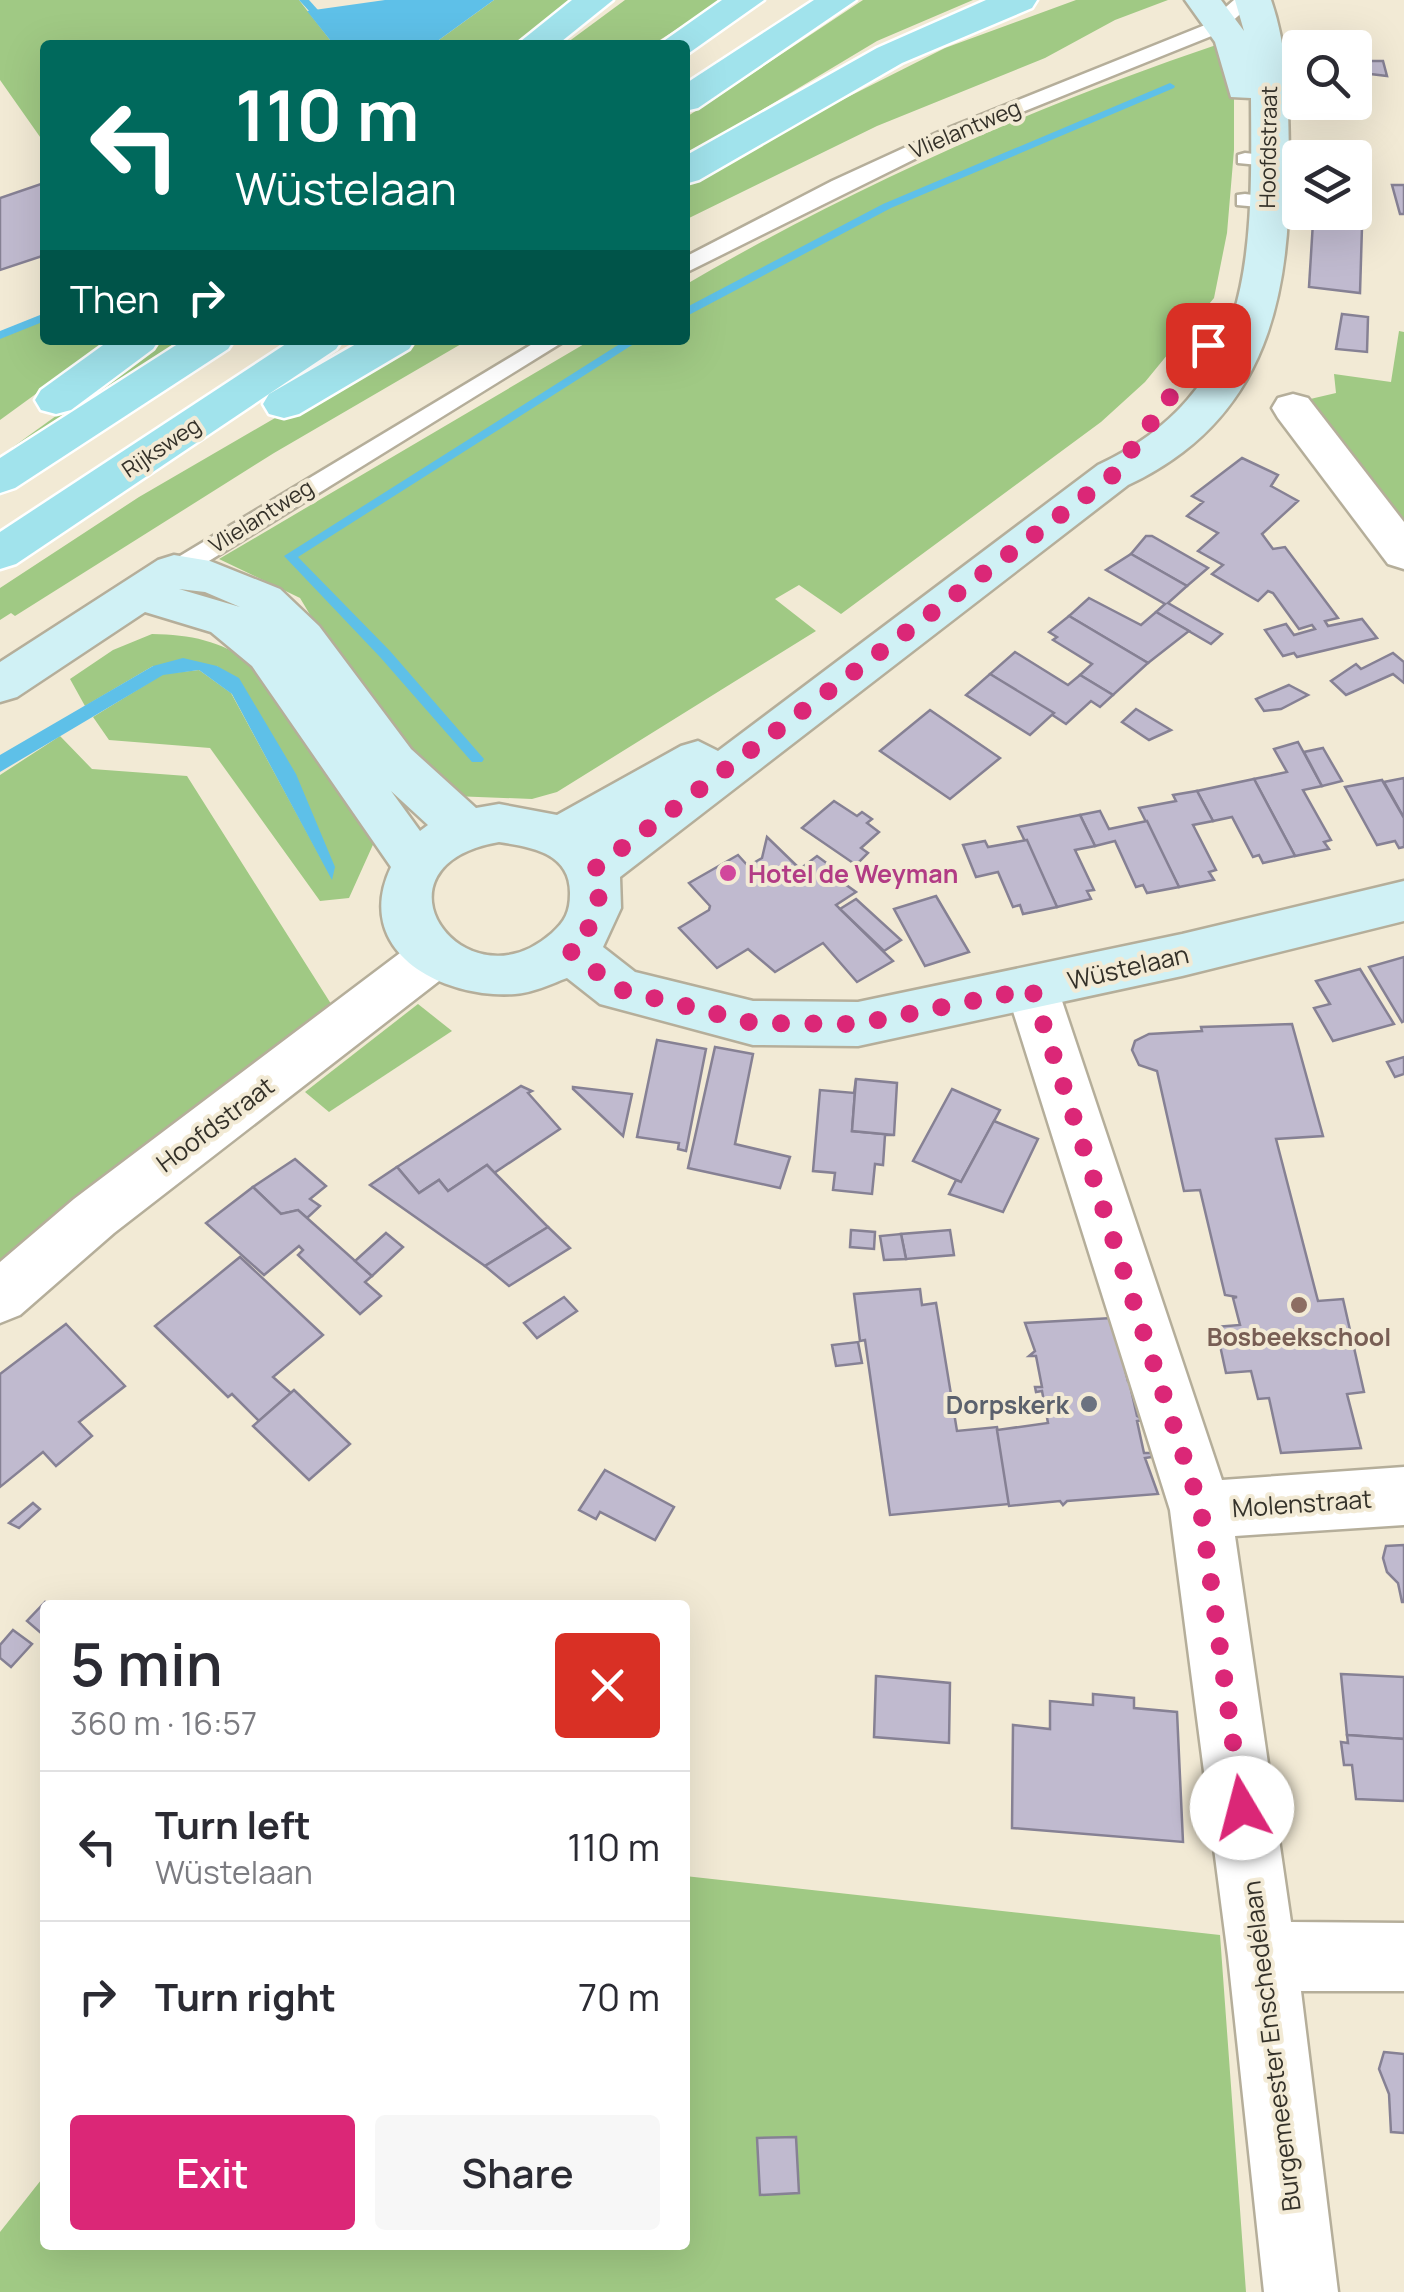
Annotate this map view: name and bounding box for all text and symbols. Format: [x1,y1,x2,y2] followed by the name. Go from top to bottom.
[1282,30,1372,230] map controls
[1282,30,1372,120] button: search
[235,66,419,162] text: 110 m
[70,80,200,210] icon: left
[1252,85,1284,209] street label: Hoofdstraat
[905,92,1025,166] street label: Vlielantweg
[1282,140,1372,230] button: layers
[235,157,457,219] text: Wüstelaan
[179,270,234,325] icon: right
[70,272,159,324] text: Then
[1166,303,1251,388] pin
[1181,318,1236,373] icon: arrive
[116,410,206,484] street label: Rijksweg
[203,472,319,560] street label: Vlielantweg
[748,856,958,891] place label: Hotel de Weyman
[717,862,739,884] marker: Hotel de Weyman
[1064,936,1192,998] street label: Wüstelaan
[149,1068,281,1180] street label: Hoofdstraat
[1288,1294,1310,1316] marker: Bosbeekschool
[1207,1319,1391,1354] place label: Bosbeekschool
[946,1387,1070,1422] place label: Dorpskerk
[1078,1393,1100,1415] marker: Dorpskerk
[1231,1481,1373,1525] street label: Molenstraat
[70,1622,223,1704] text: 5 min
[555,1633,660,1738] button: close
[70,1701,257,1745] text: 360 m · 16:57
[1190,1756,1294,1860] position arrow
[155,1798,311,1850] text: Turn left
[70,1819,125,1874] icon: left
[567,1820,660,1872] text: 110 m
[155,1850,313,1894] text: Wüstelaan
[1233,1879,1309,2213] street label: Burgemeester Enschedélaan
[70,1969,125,2024] icon: right
[155,1970,336,2022] text: Turn right
[578,1970,660,2022] text: 70 m
[70,2115,355,2230] button: Exit
[375,2115,660,2230] button: Share

